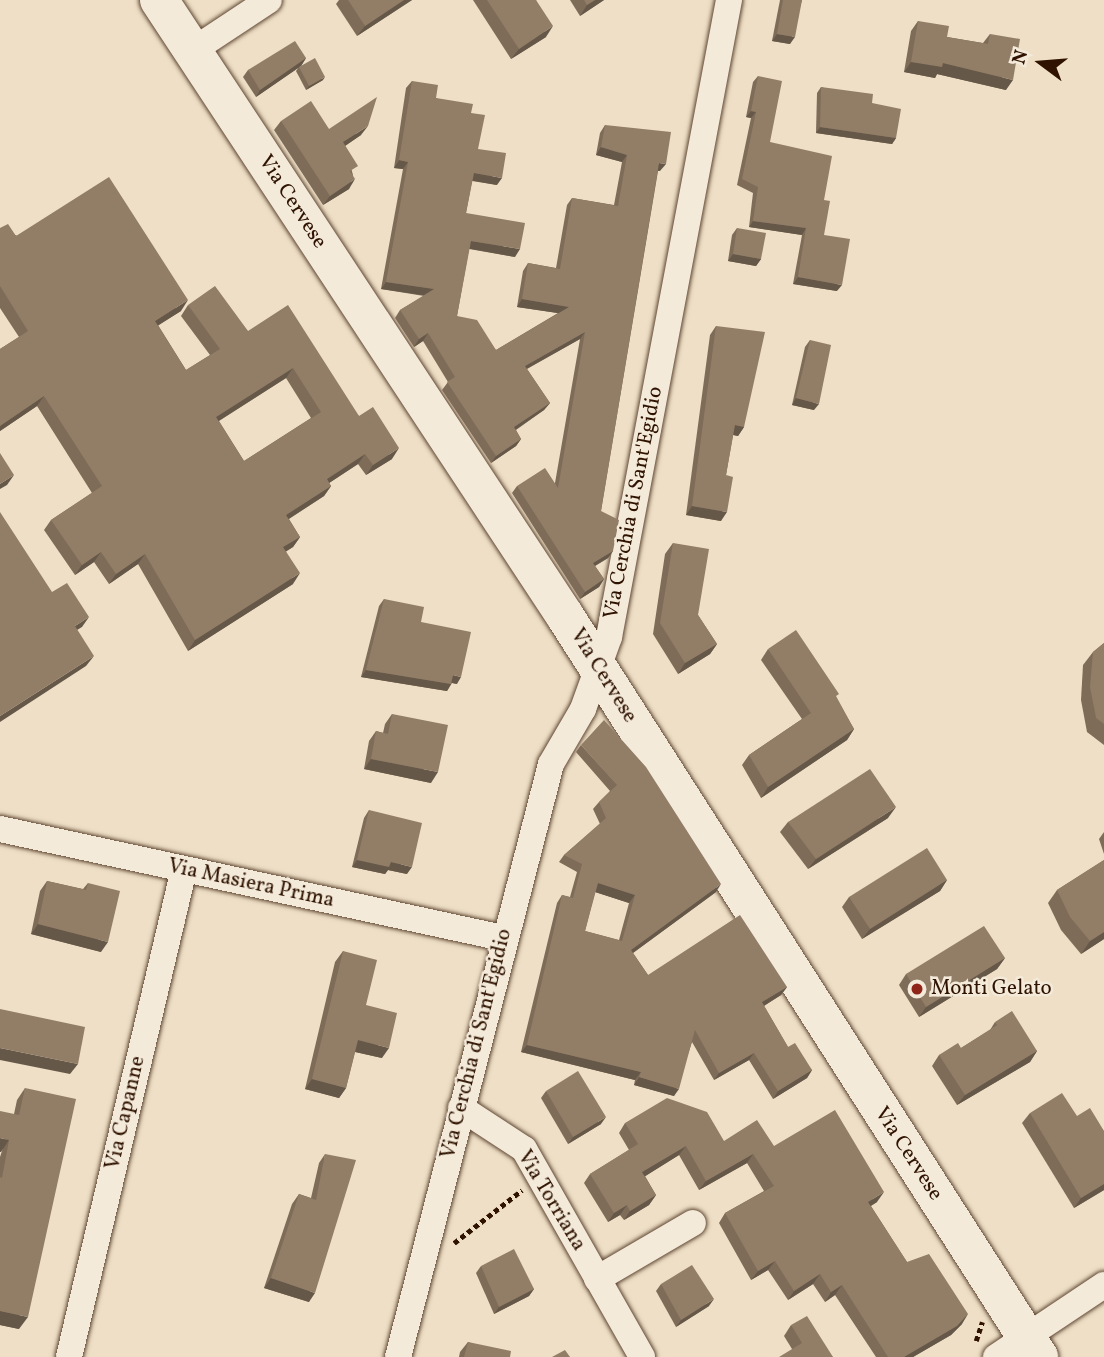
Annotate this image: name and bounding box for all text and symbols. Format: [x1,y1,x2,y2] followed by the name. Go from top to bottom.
[1006,28,1076,98] north arrow
[1006,47,1035,67] text: N
[252,150,332,254] street label: Via Cervese
[599,385,669,621] street label: Via Cerchia di Sant'Egidio
[564,624,642,728] street label: Via Cervese
[166,854,336,914] street label: Via Masiera Prima
[436,926,518,1162] street label: Via Cerchia di Sant'Egidio
[931,976,1052,1002] place label: Monti Gelato
[909,981,925,997] marker: Monti Gelato
[101,1054,151,1172] street label: Via Capanne
[868,1102,948,1206] street label: Via Cervese
[511,1146,591,1256] street label: Via Torriana

